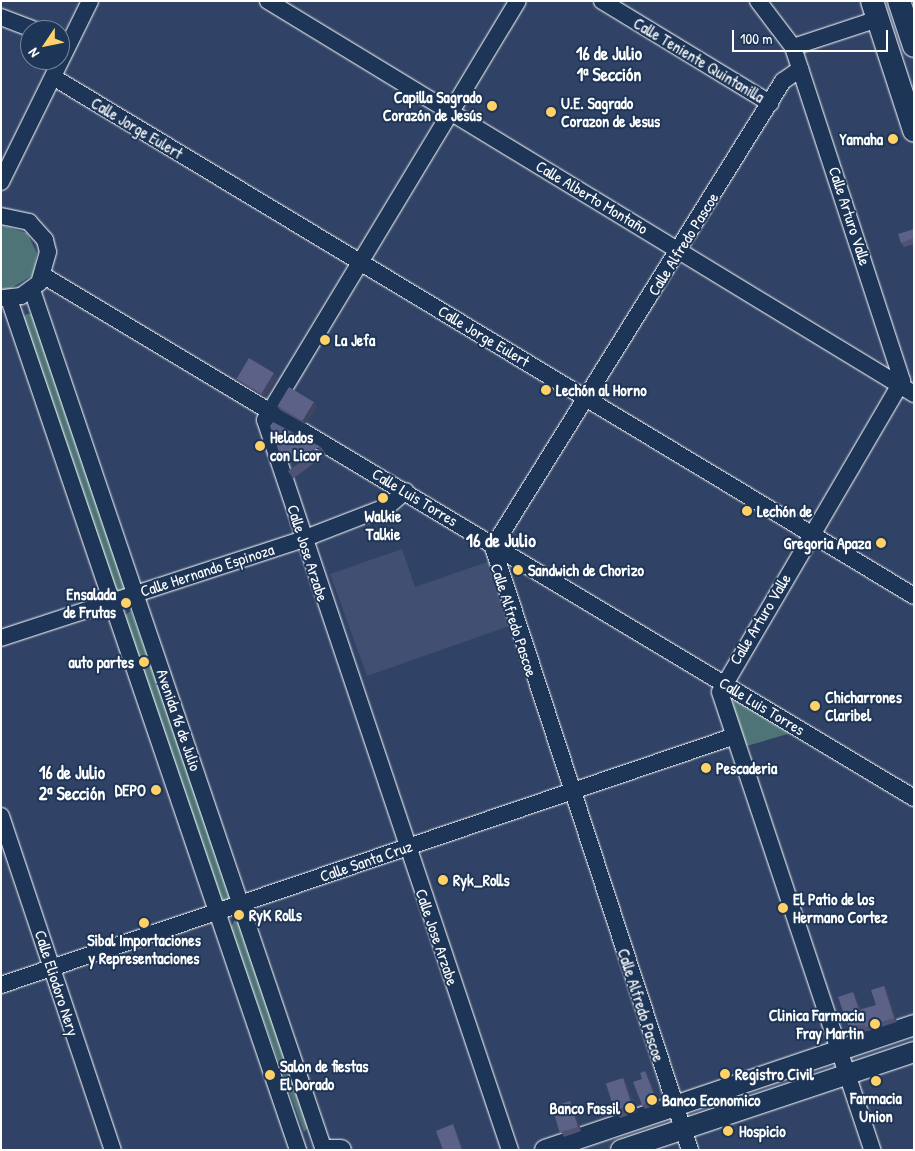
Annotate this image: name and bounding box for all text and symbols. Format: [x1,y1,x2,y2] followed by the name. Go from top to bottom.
[630,13,768,107] street label: Calle Teniente Quintanilla
[20,20,70,70] north arrow
[735,20,891,52] scale bar
[740,28,773,49] text: 100 m
[576,44,642,86] district label: 16 de Julio 1ª Sección
[23,45,43,62] text: N
[383,87,482,125] place label: Capilla Sagrado Corazón de Jesús
[88,93,186,163] street label: Calle Jorge Eulert
[561,93,660,131] place label: U.E. Sagrado Corazon de Jesus
[486,100,498,112] marker: Capilla Sagrado Corazón de Jesús
[545,106,557,118] marker: U.E. Sagrado Corazon de Jesus
[840,129,883,149] place label: Yamaha
[887,133,899,145] marker: Yamaha
[532,156,652,238] street label: Calle Alberto Montaño
[825,164,875,268] street label: Calle Arturo Valle
[644,189,722,299] street label: Calle Alfredo Pascoe
[435,301,533,371] street label: Calle Jorge Eulert
[335,330,375,350] place label: La Jefa
[319,334,331,346] marker: La Jefa
[556,380,647,400] place label: Lechón al Horno
[540,384,552,396] marker: Lechón al Horno
[270,427,322,465] place label: Helados con Licor
[254,440,266,452] marker: Helados con Licor
[369,464,461,530] street label: Calle Luis Torres
[377,492,389,504] marker: Walkie Talkie
[757,501,812,521] place label: Lechón de
[283,502,333,604] street label: Calle Jose Arzabe
[741,505,753,517] marker: Lechón de
[365,506,401,544] place label: Walkie Talkie
[466,530,536,552] district label: 16 de Julio
[783,533,871,553] place label: Gregoria Apaza
[875,537,887,549] marker: Gregoria Apaza
[138,539,276,601] street label: Calle Hernando Espinoza
[528,560,644,580] place label: Sandwich de Chorizo
[487,561,541,679] street label: Calle Alfredo Pascoe
[512,564,524,576] marker: Sandwich de Chorizo
[725,570,795,668] street label: Calle Arturo Valle
[63,584,116,622] place label: Ensalada de Frutas
[120,597,132,609] marker: Ensalada de Frutas
[68,652,134,672] place label: auto partes
[138,656,150,668] marker: auto partes
[153,667,205,773] street label: Avenida 16 de Julio
[716,673,808,739] street label: Calle Luis Torres
[825,687,902,725] place label: Chicharrones Claribel
[809,700,821,712] marker: Chicharrones Claribel
[716,758,777,778] place label: Pescaderia
[700,762,712,774] marker: Pescaderia
[39,763,105,806] district label: 16 de Julio 2ª Sección
[115,780,146,800] place label: DEPO
[150,784,162,796] marker: DEPO
[317,836,415,886] street label: Calle Santa Cruz
[453,870,510,890] place label: Ryk_Rolls
[437,874,449,886] marker: Ryk_Rolls
[412,886,462,988] street label: Calle Jose Arzabe
[793,889,888,927] place label: El Patio de los Hermano Cortez
[777,902,789,914] marker: El Patio de los Hermano Cortez
[249,905,302,925] place label: RyK Rolls
[233,909,245,921] marker: RyK Rolls
[138,917,150,929] marker: Sibal Importaciones y Representaciones
[31,928,83,1038] street label: Calle Eliodoro Nery
[87,930,201,968] place label: Sibal Importaciones y Representaciones
[614,946,668,1064] street label: Calle Alfredo Pascoe
[769,1005,864,1043] place label: Clinica Farmacia Fray Martin
[868,1017,882,1031] marker: Clinica Farmacia Fray Martin
[280,1056,368,1094] place label: Salon de fiestas El Dorado
[735,1064,814,1084] place label: Registro Civil
[719,1068,731,1080] marker: Registro Civil
[264,1069,276,1081] marker: Salon de fiestas El Dorado
[870,1075,882,1087] marker: Farmacia Union
[850,1088,902,1126] place label: Farmacia Union
[662,1090,760,1110] place label: Banco Economico
[646,1094,658,1106] marker: Banco Economico
[550,1098,620,1118] place label: Banco Fassil
[624,1102,636,1114] marker: Banco Fassil
[739,1121,786,1141] place label: Hospicio
[721,1124,735,1138] marker: Hospicio

